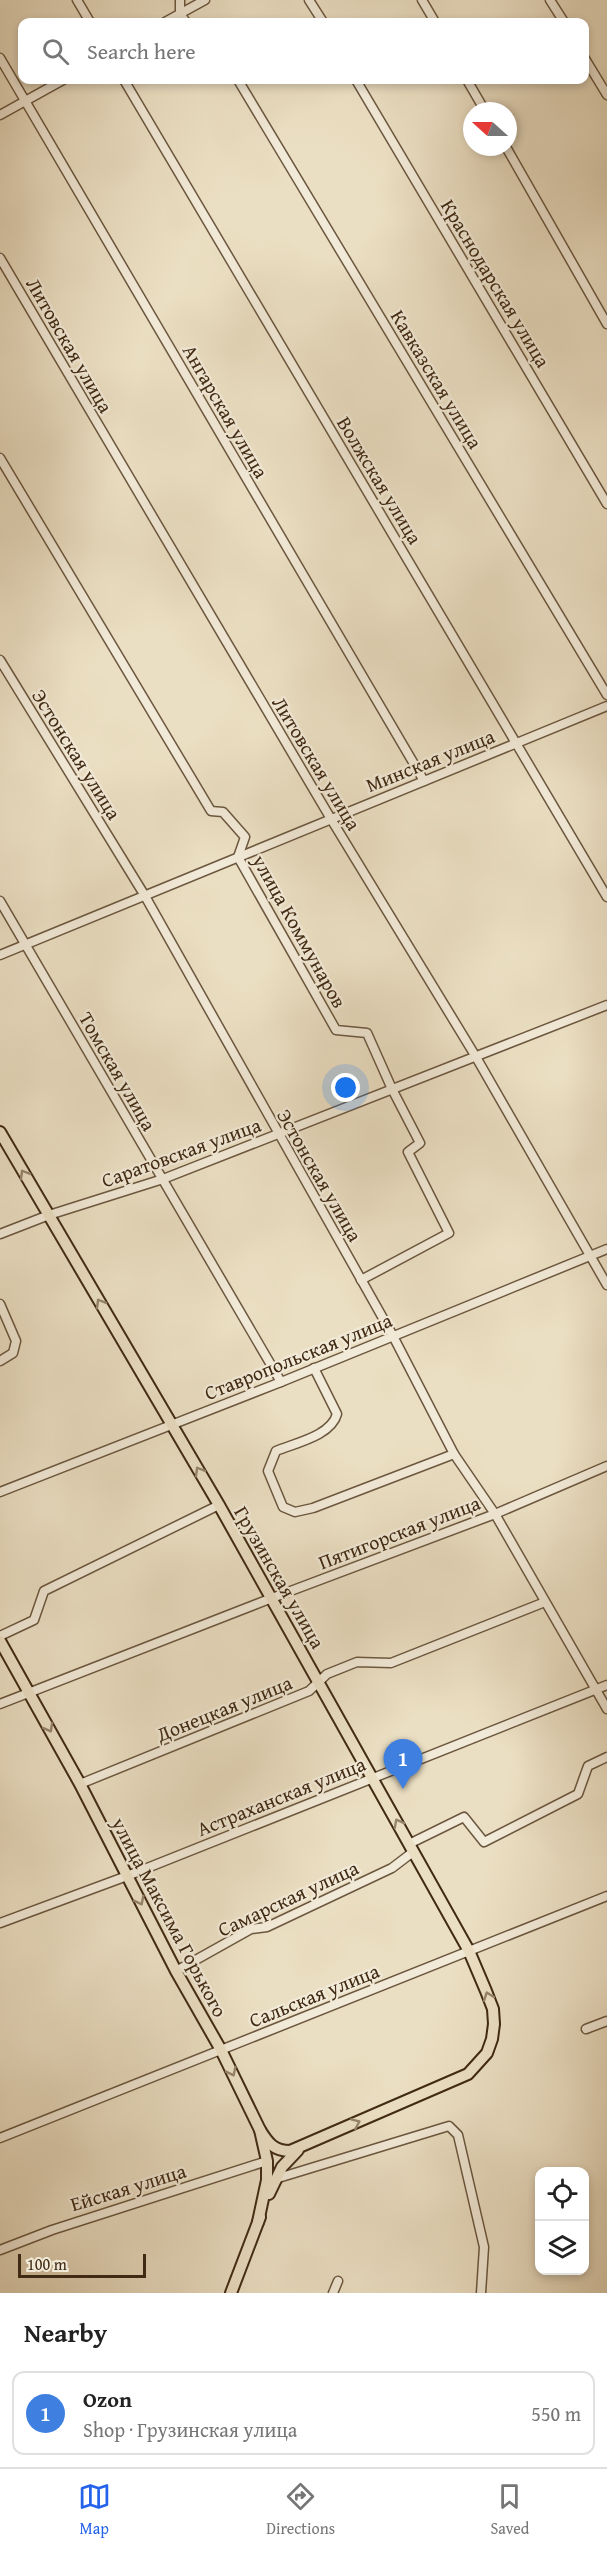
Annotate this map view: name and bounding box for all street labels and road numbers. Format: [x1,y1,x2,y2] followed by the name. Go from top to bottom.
[434,193,558,373] street label: Краснодарская улица
[20,272,121,418] street label: Литовская улица
[384,304,490,454] street label: Кавказская улица
[176,339,276,484] street label: Ангарская улица
[330,411,430,550] street label: Волжская улица
[25,683,129,825] street label: Эстонская улица
[266,691,369,836] street label: Литовская улица
[361,721,499,799] street label: Минская улица
[245,848,354,1013] street label: улица Коммунаров
[72,1006,164,1136] street label: Томская улица
[270,1103,370,1247] street label: Эстонская улица
[97,1110,265,1194] street label: Саратовская улица
[200,1305,397,1407] street label: Ставропольская улица
[314,1488,485,1576] street label: Пятигорская улица
[227,1500,333,1654] street label: Грузинская улица
[151,1667,297,1749] street label: Донецкая улица
[192,1749,370,1843] street label: Астраханская улица
[104,1811,235,2022] street label: улица Максима Горького
[213,1852,364,1943] street label: Самарская улица
[244,1955,384,2034] street label: Сальская улица
[67,2156,190,2218] street label: Ейская улица

